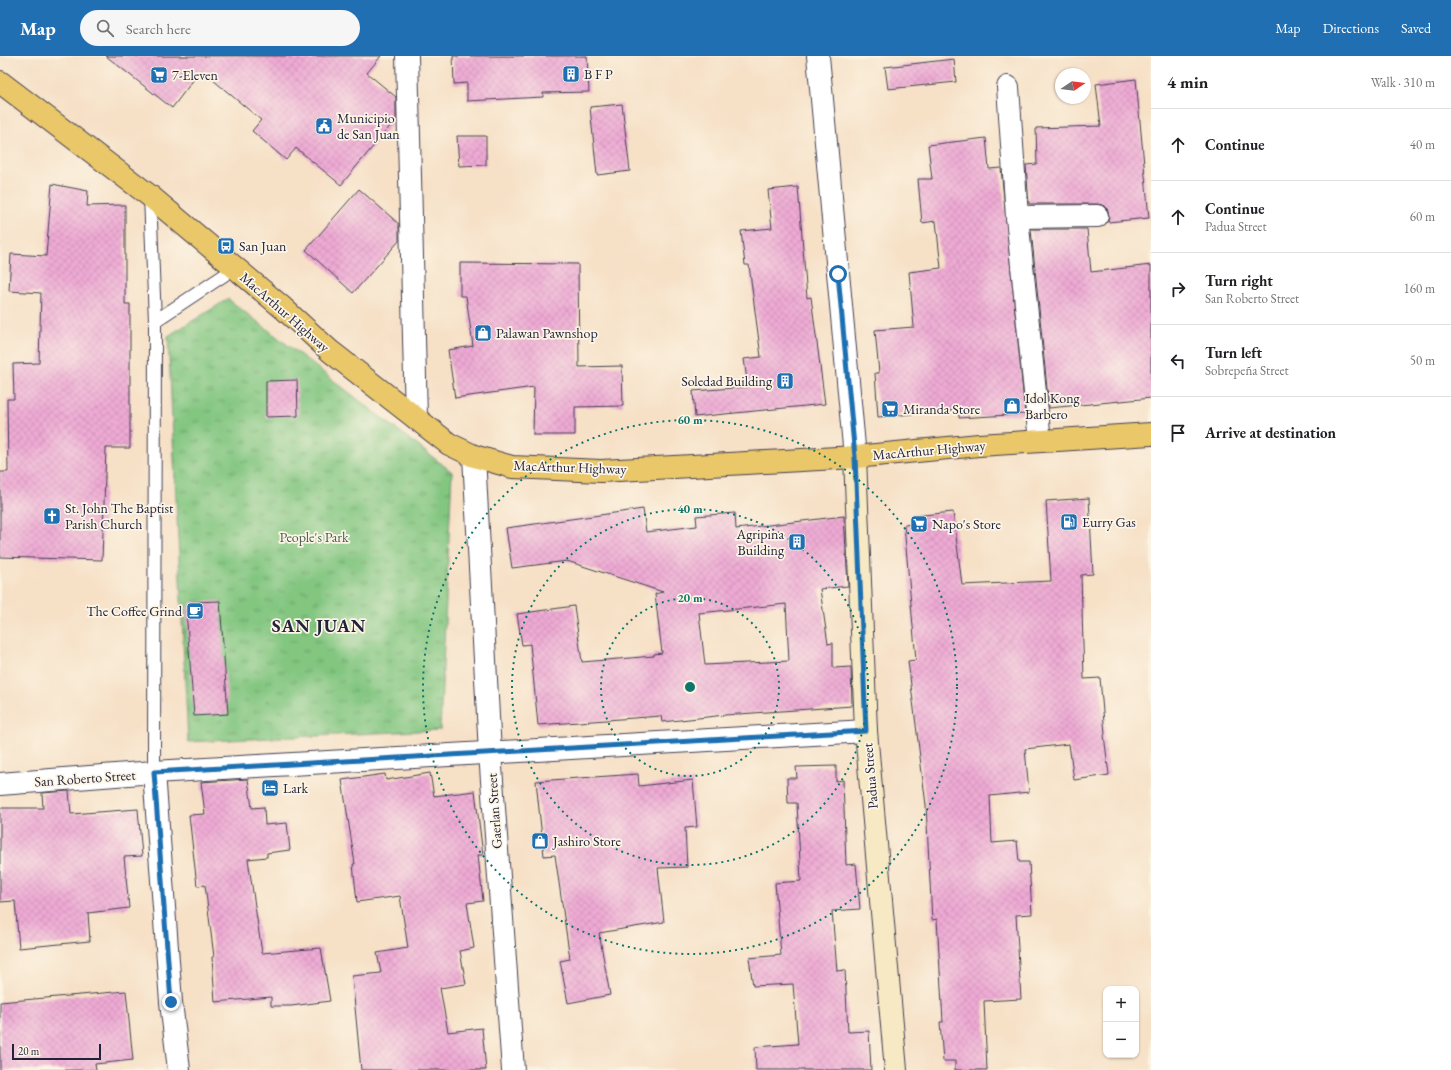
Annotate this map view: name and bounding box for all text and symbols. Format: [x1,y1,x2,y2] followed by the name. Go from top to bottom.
[80,10,360,46] search box
[20,16,56,41] text: Map
[94,17,116,39] icon: search
[126,19,191,38] text: Search here
[1275,19,1301,37] text: Map
[1323,19,1379,37] text: Directions
[1401,19,1431,37] text: Saved
[561,64,581,84] building icon: B F P
[149,65,169,85] supermarket icon: 7-Eleven
[584,65,613,83] place label: B F P
[172,66,219,84] place label: 7-Eleven
[1055,68,1091,104] north arrow
[1167,71,1208,93] text: 4 min
[1371,74,1435,91] text: Walk · 310 m
[337,109,400,143] place label: Municipio de San Juan
[314,116,334,136] public building icon: Municipio de San Juan
[1167,134,1189,156] icon: ahead
[1205,135,1265,154] text: Continue
[1410,136,1435,153] text: 40 m
[1205,199,1265,218] text: Continue
[1167,206,1189,228] icon: ahead
[1410,208,1435,225] text: 60 m
[1205,218,1267,235] text: Padua Street
[216,236,236,256] bus stop icon: San Juan
[239,237,287,255] place label: San Juan
[829,265,847,283] route start
[236,268,334,356] street label: MacArthur Highway
[1205,271,1273,290] text: Turn right
[1167,278,1189,300] icon: right
[1404,280,1435,297] text: 160 m
[1205,290,1299,307] text: San Roberto Street
[473,323,493,343] shop icon: Palawan Pawnshop
[496,324,598,342] place label: Palawan Pawnshop
[1205,343,1262,362] text: Turn left
[1167,350,1189,372] icon: left
[1410,352,1435,369] text: 50 m
[1205,362,1289,379] text: Sobrepeña Street
[775,371,795,391] building icon: Soledad Building
[681,372,773,390] place label: Soledad Building
[1025,389,1081,423] place label: Idol Kong Barbero
[1002,396,1022,416] shop icon: Idol Kong Barbero
[880,399,900,419] supermarket icon: Miranda Store
[903,400,981,418] place label: Miranda Store
[677,412,703,428] text: 60 m
[1167,422,1189,444] icon: arrive
[1205,423,1336,442] text: Arrive at destination
[872,436,987,464] street label: MacArthur Highway
[513,456,628,478] street label: MacArthur Highway
[65,499,174,533] place label: St. John The Baptist Parish Church
[677,501,703,517] text: 40 m
[42,506,62,526] church icon: St. John The Baptist Parish Church
[1059,512,1079,532] fuel station icon: Eurry Gas
[1082,513,1136,531] place label: Eurry Gas
[909,514,929,534] supermarket icon: Napo's Store
[932,515,1002,533] place label: Napo's Store
[735,525,785,559] place label: Agripina Building
[279,528,349,546] park label: People's Park
[787,532,807,552] building icon: Agripina Building
[677,590,703,606] text: 20 m
[185,601,205,621] cafe icon: The Coffee Grind
[86,602,183,620] place label: The Coffee Grind
[272,614,366,637] district label: SAN JUAN
[683,680,697,694] centre of rings
[858,742,882,810] street label: Padua Street
[34,765,137,791] street label: San Roberto Street
[482,772,506,849] street label: Gaerlan Street
[260,778,280,798] hotel icon: Lark
[283,779,308,797] place label: Lark
[530,831,550,851] shop icon: Jashiro Store
[552,832,621,850] place label: Jashiro Store
[1103,986,1139,1058] map controls
[1103,986,1139,1022] button: +
[162,993,180,1011] route end
[1103,1022,1139,1058] button: −
[12,1042,101,1061] scale bar
[18,1044,39,1058] text: 20 m

